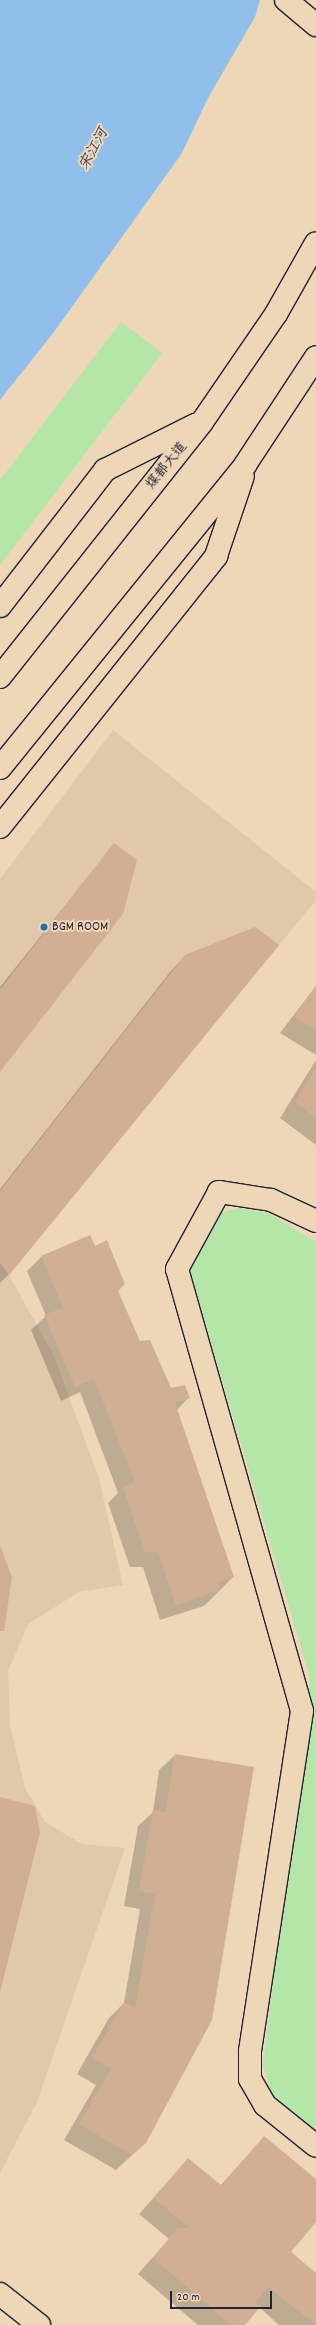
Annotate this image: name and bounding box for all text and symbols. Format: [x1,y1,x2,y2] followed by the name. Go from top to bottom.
[76,126,114,174] water label: 宋江河
[143,439,191,493] street label: 煤都大道
[52,919,108,935] place label: BGM ROOM
[39,922,49,932] marker: BGM ROOM
[172,2283,274,2309] scale bar
[177,2289,200,2306] text: 20 m

